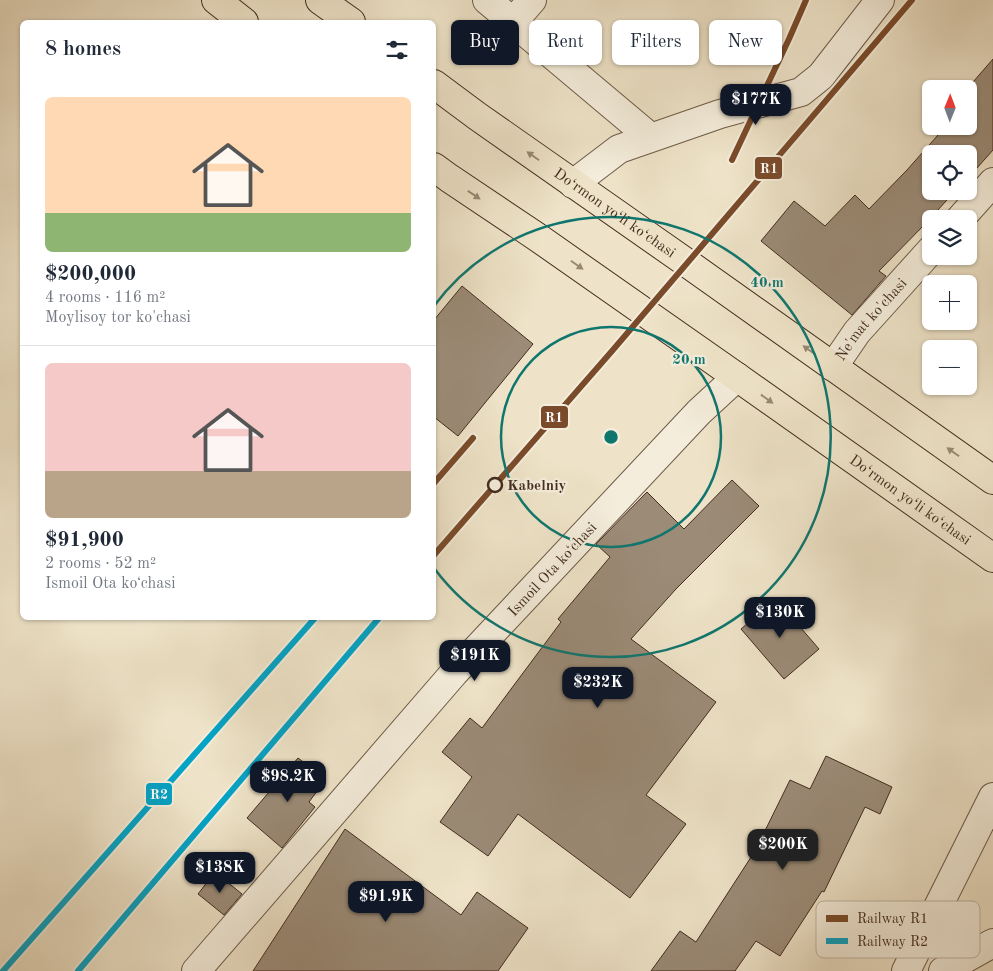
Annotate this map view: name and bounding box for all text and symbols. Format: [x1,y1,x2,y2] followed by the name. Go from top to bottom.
[451,20,519,65] chip: Buy
[529,20,602,65] chip: Rent
[612,20,699,65] chip: Filters
[709,20,782,65] chip: New
[383,36,411,64] icon: filters
[45,39,121,60] text: 8 homes
[922,80,978,135] north arrow
[922,80,977,395] map controls
[721,84,791,126] pin: $177K
[731,92,781,108] text: $177K
[183,130,273,220] icon: home
[922,145,977,200] button: locate
[526,151,540,161] one-way arrow
[754,156,783,180] line badge: R1
[760,162,778,176] text: R1
[551,166,678,261] street label: Do‘rmon yo‘li ko‘chasi
[467,190,480,200] one-way arrow
[922,210,977,265] button: layers
[570,260,584,270] one-way arrow
[45,264,136,285] text: $200,000
[922,275,977,330] button: +
[750,276,784,291] text: 40 m
[834,276,910,364] street label: Ne'mat ko'chasi
[45,290,165,306] text: 4 rooms · 116 m²
[45,310,191,326] text: Moylisoy tor ko'chasi
[922,340,977,395] button: −
[803,345,816,355] one-way arrow
[672,353,706,368] text: 20 m
[760,393,773,404] one-way arrow
[183,395,273,485] icon: home
[540,405,569,429] line badge: R1
[545,411,563,425] text: R1
[602,428,620,446] centre of rings
[946,447,960,457] one-way arrow
[846,453,973,549] street label: Do‘rmon yo‘li ko‘chasi
[487,477,503,493] marker: Kabelniy
[507,479,567,494] place label: Kabelniy
[506,520,600,620] street label: Ismoil Ota koʻchasi
[45,530,124,551] text: $91,900
[45,556,156,572] text: 2 rooms · 52 m²
[45,576,176,592] text: Ismoil Ota koʻchasi
[745,596,815,639] pin: $130K
[755,605,805,621] text: $130K
[440,640,510,682] pin: $191K
[450,648,500,664] text: $191K
[563,666,633,709] pin: $232K
[573,675,623,691] text: $232K
[247,760,329,803] pin: $98.2K
[261,769,315,785] text: $98.2K
[145,782,173,806] line badge: R2
[150,788,168,802] text: R2
[748,828,818,871] pin: $200K
[758,837,808,853] text: $200K
[185,852,255,894] pin: $138K
[195,860,245,876] text: $138K
[345,880,427,923] pin: $91.9K
[359,889,413,905] text: $91.9K
[816,901,980,958] legend
[857,912,928,926] text: Railway R1
[857,935,928,949] text: Railway R2

